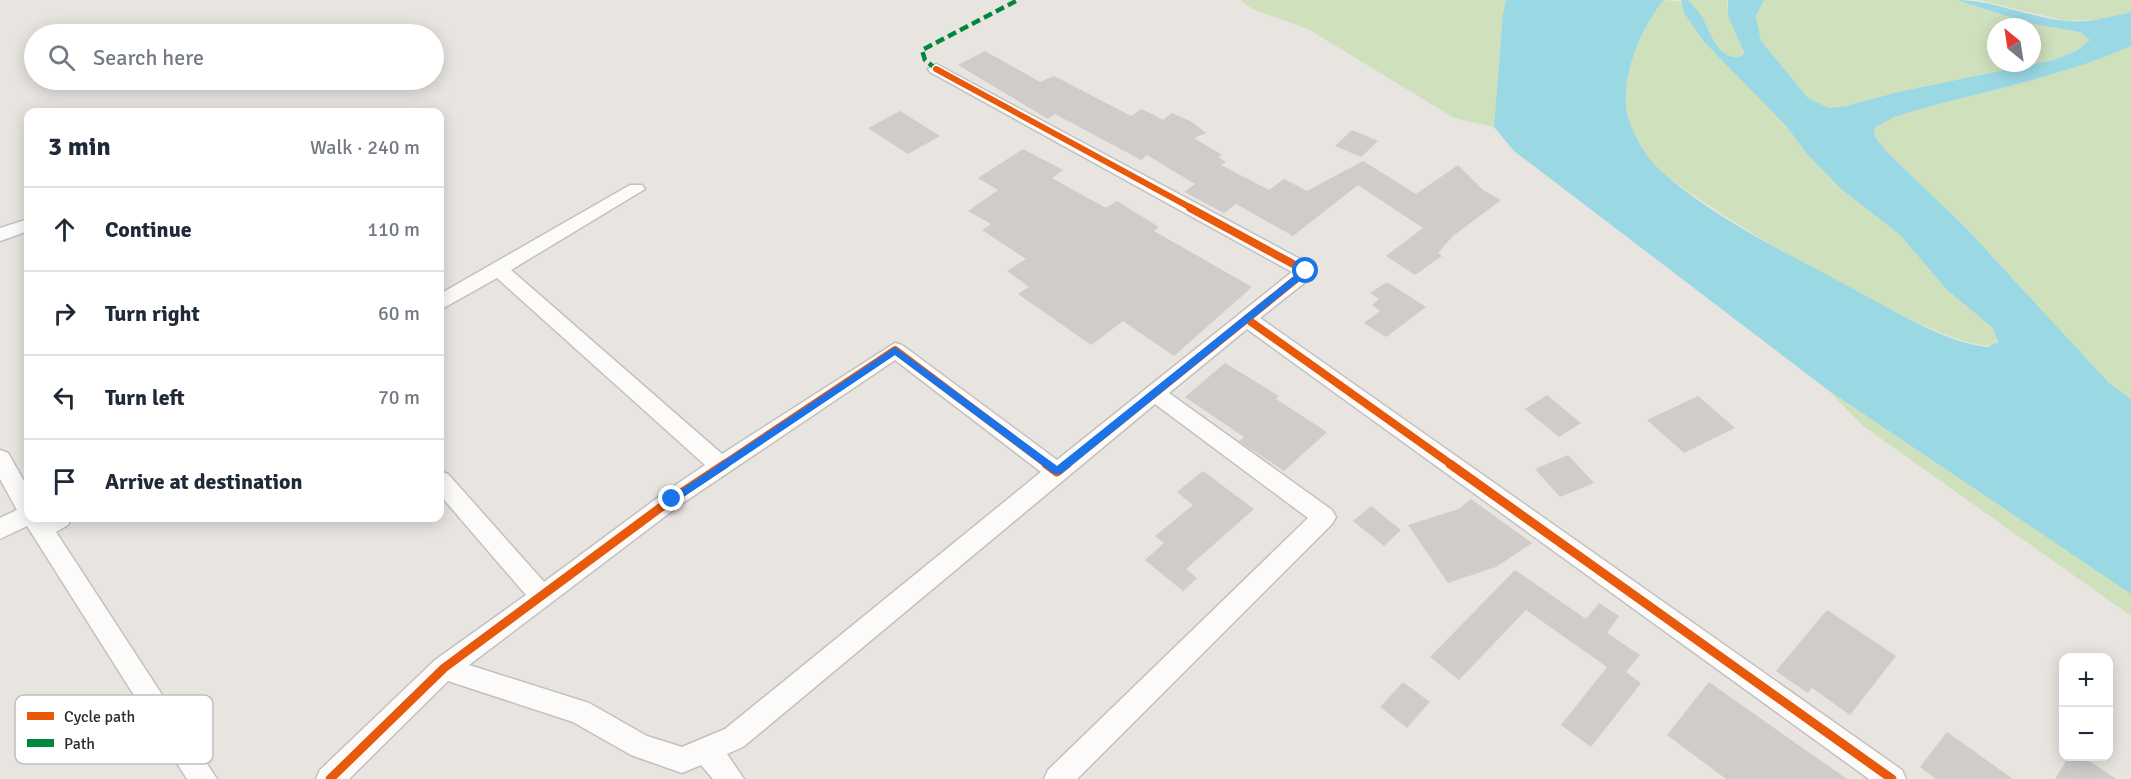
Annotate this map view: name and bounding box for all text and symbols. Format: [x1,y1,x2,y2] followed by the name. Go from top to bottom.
[1987,18,2041,72] north arrow
[24,24,444,90] search box
[45,41,78,74] icon: search
[93,44,204,71] text: Search here
[48,131,111,163] text: 3 min
[310,135,420,160] text: Walk · 240 m
[48,213,81,246] icon: ahead
[105,216,192,243] text: Continue
[367,217,420,242] text: 110 m
[1292,257,1318,283] route start
[48,297,81,330] icon: right
[105,300,200,327] text: Turn right
[378,301,420,326] text: 60 m
[48,381,81,414] icon: left
[105,384,185,411] text: Turn left
[378,385,420,410] text: 70 m
[48,465,81,498] icon: arrive
[105,468,302,495] text: Arrive at destination
[658,485,684,511] route end
[2059,653,2113,761] map controls
[2059,653,2113,707] button: +
[15,695,213,764] legend
[64,707,135,727] text: Cycle path
[2059,707,2113,761] button: −
[64,734,95,754] text: Path

